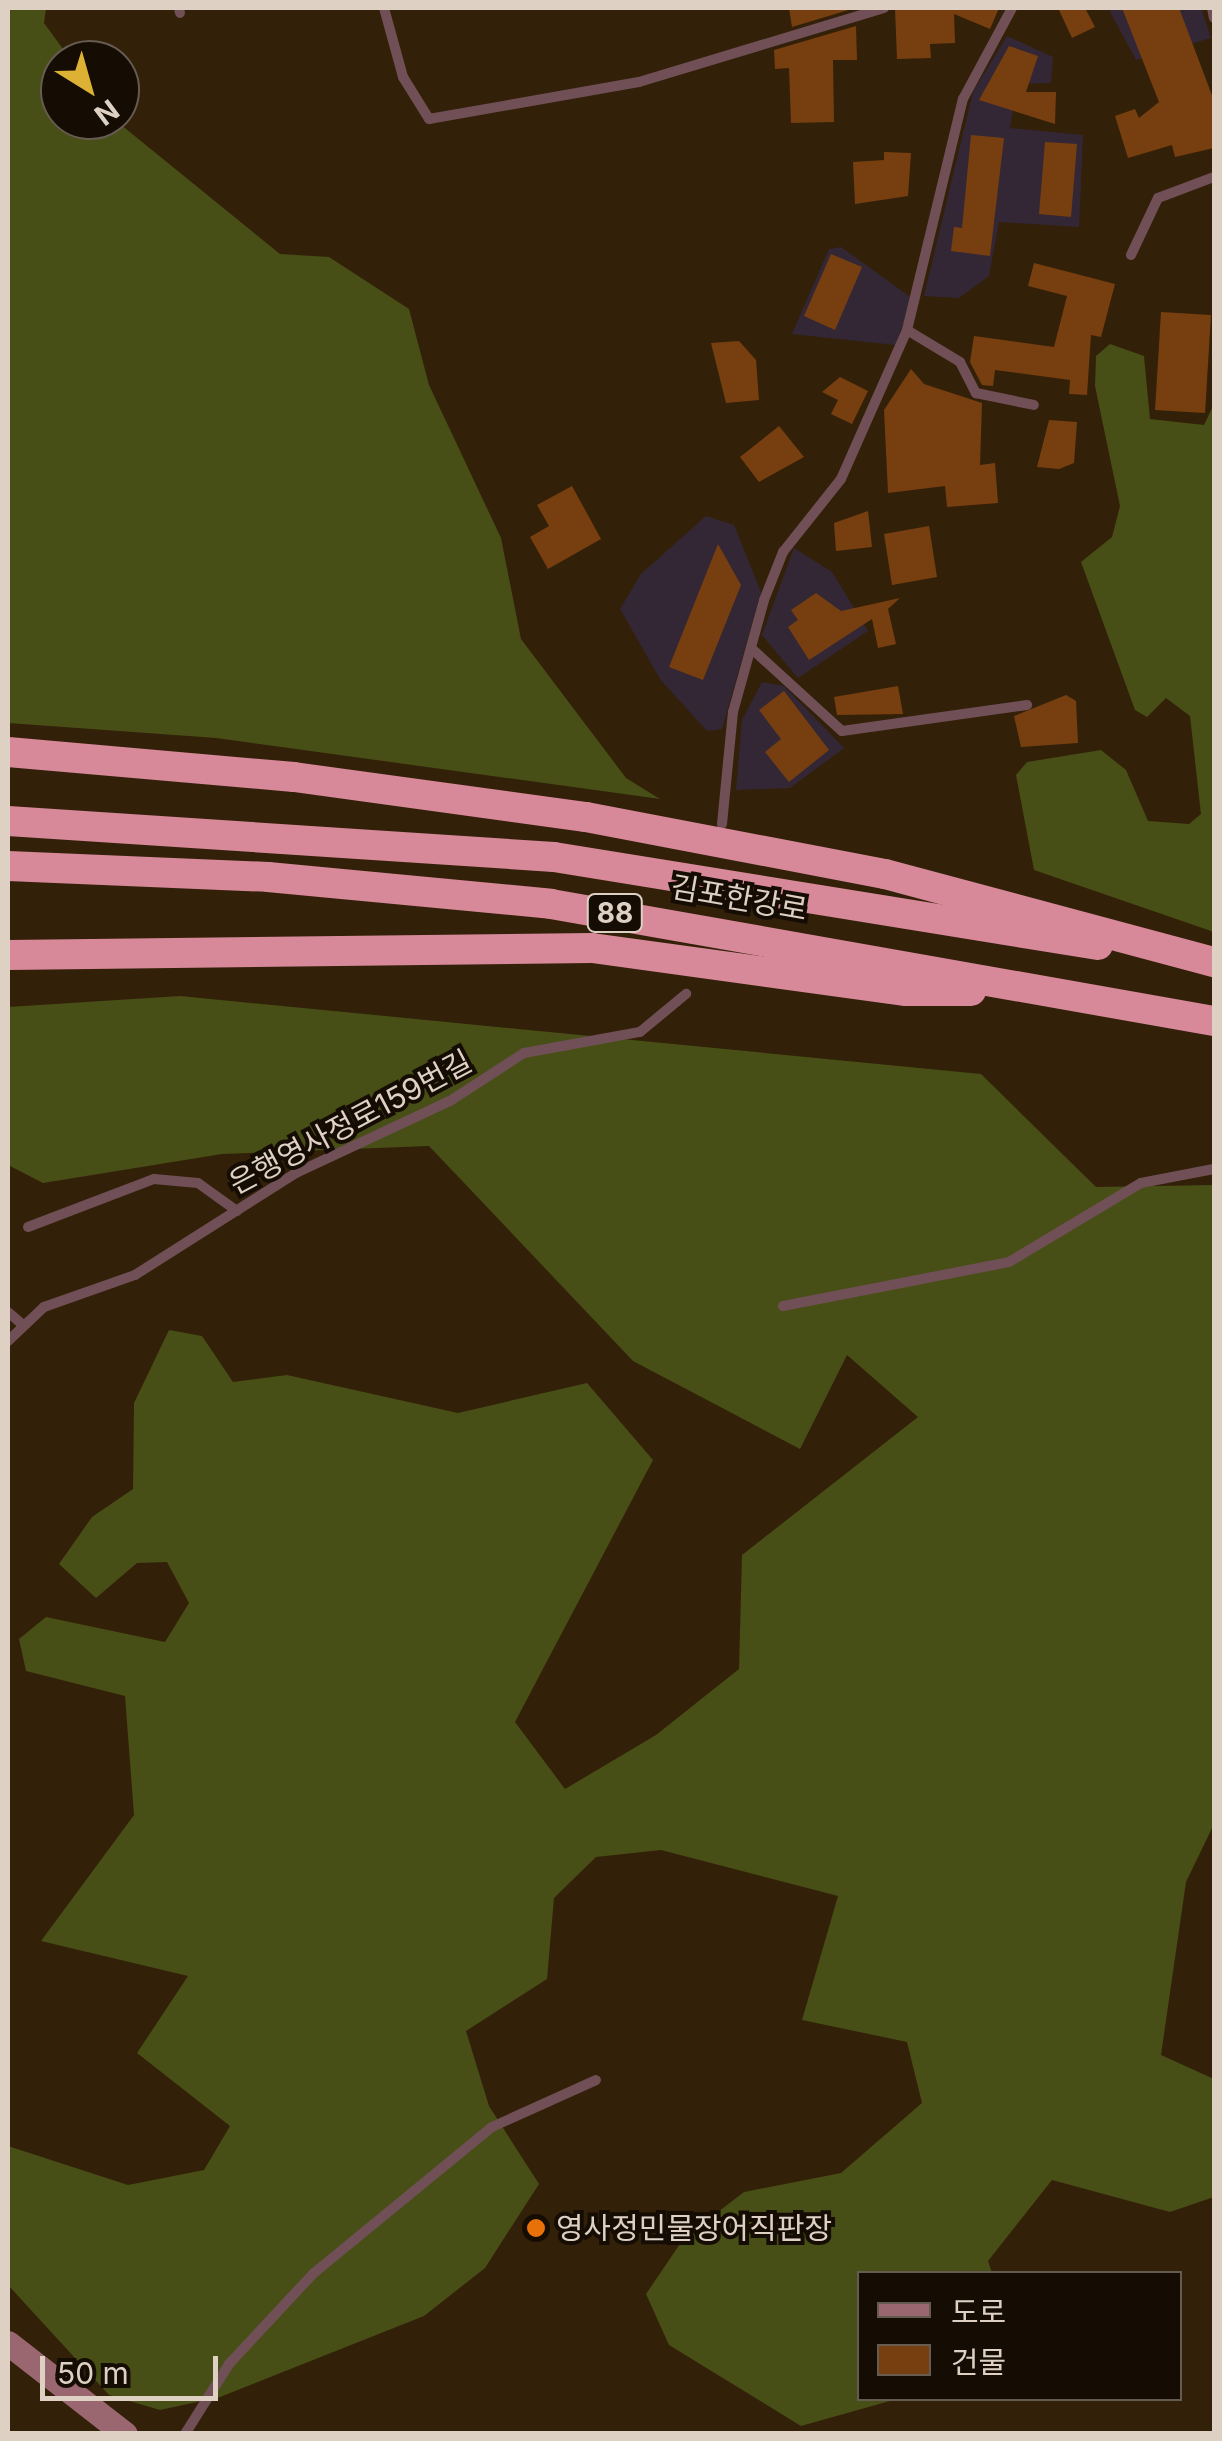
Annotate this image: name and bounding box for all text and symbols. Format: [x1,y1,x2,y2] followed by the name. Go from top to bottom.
[40,40,140,140] north arrow
[88,92,126,132] text: N
[668,868,810,928] street label: 김포한강로
[585,890,645,936] road number: 88
[222,1043,478,1201] street label: 은행영사정로159번길
[556,2210,832,2246] place label: 영사정민물장어직판장
[525,2217,547,2239] marker: 영사정민물장어직판장
[857,2271,1182,2401] legend
[951,2294,1006,2330] text: 도로
[45,2336,222,2398] scale bar
[951,2344,1006,2380] text: 건물
[57,2355,129,2391] text: 50 m

